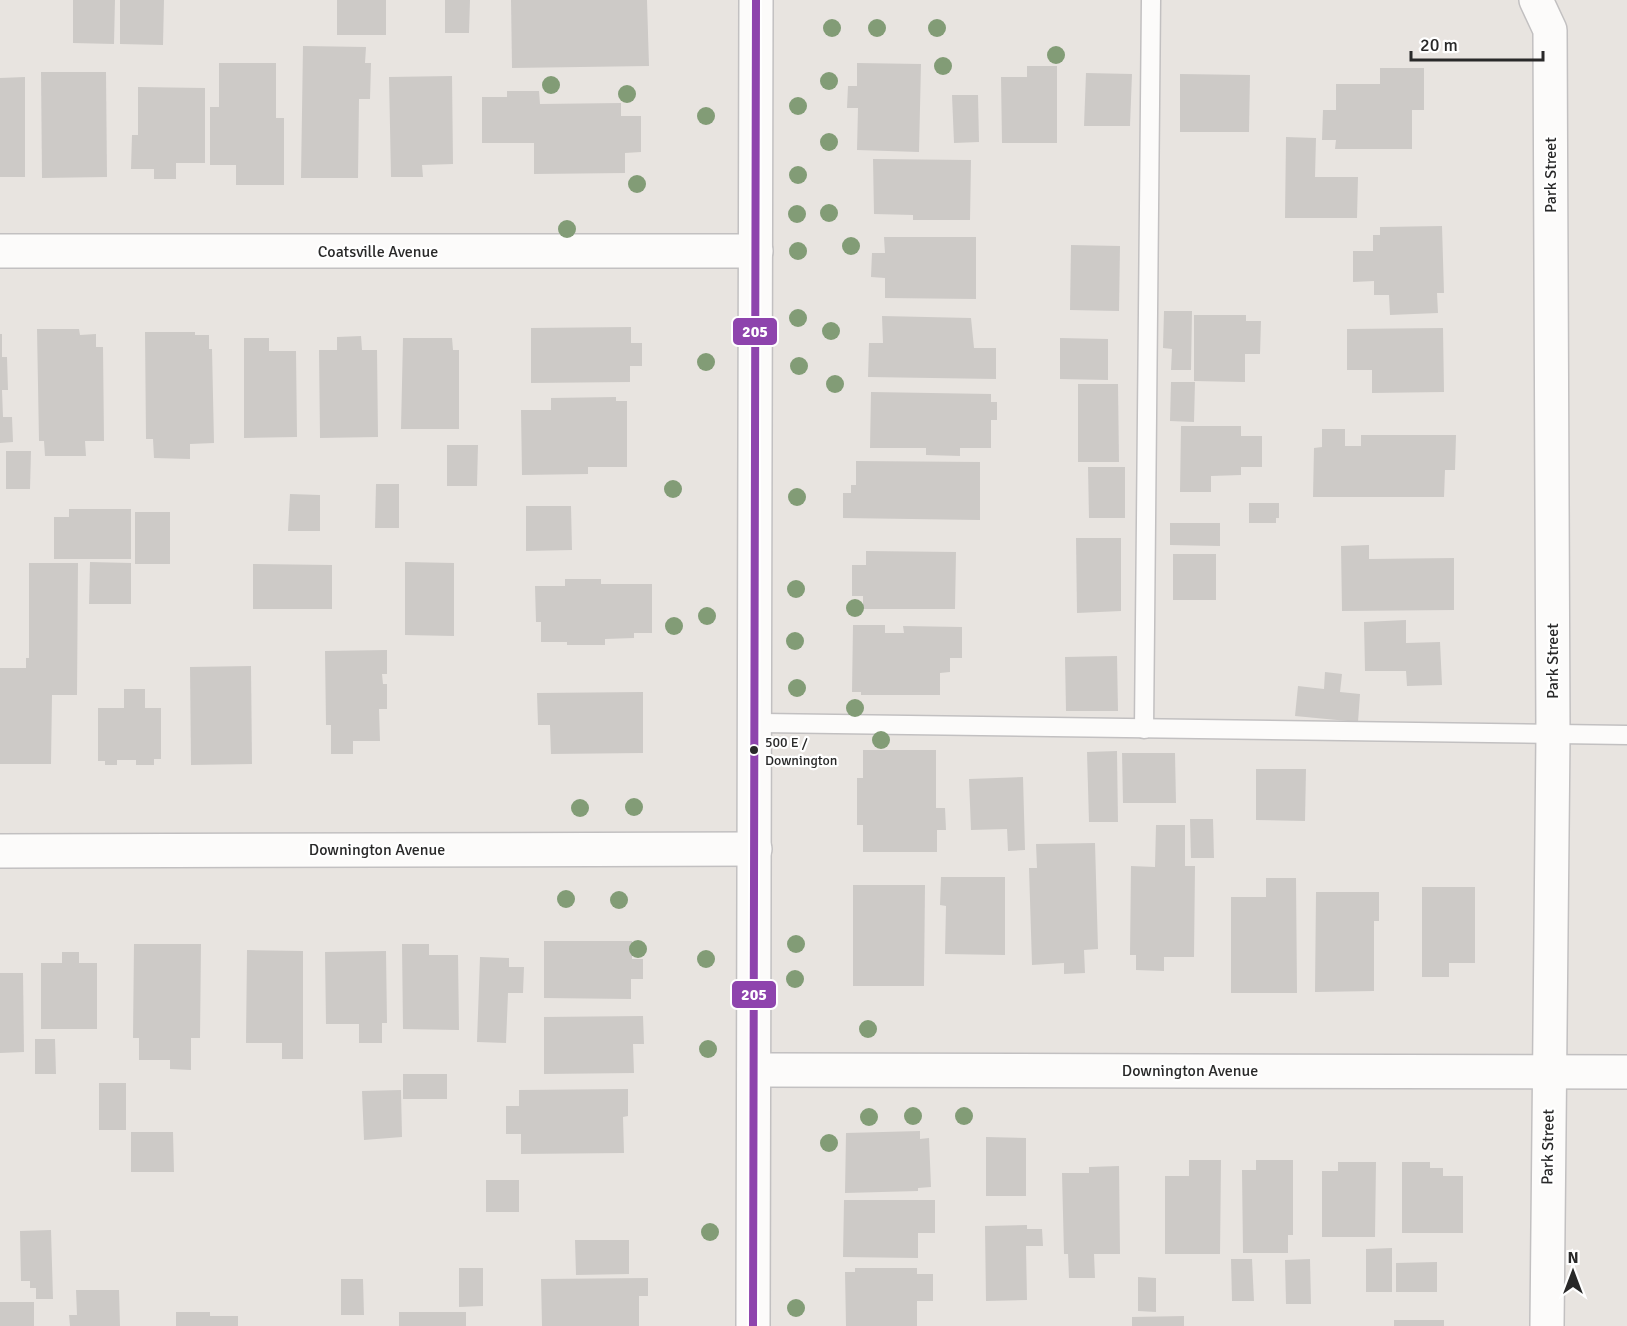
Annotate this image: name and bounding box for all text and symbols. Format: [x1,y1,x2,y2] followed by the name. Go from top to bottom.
[1411,24,1543,62] scale bar
[1420,34,1458,56] text: 20 m
[1541,137,1561,213] street label: Park Street
[318,242,438,262] street label: Coatsville Avenue
[732,317,778,346] line badge: 205
[742,322,768,342] text: 205
[1543,623,1563,699] street label: Park Street
[765,734,837,769] place label: 500 E / Downington
[748,744,760,756] marker: 500 E / Downington
[309,840,445,860] street label: Downington Avenue
[731,980,777,1009] line badge: 205
[741,985,767,1005] text: 205
[1122,1061,1258,1081] street label: Downington Avenue
[1537,1108,1559,1185] street label: Park Street
[1543,1242,1603,1302] north arrow
[1567,1248,1579,1268] text: N

